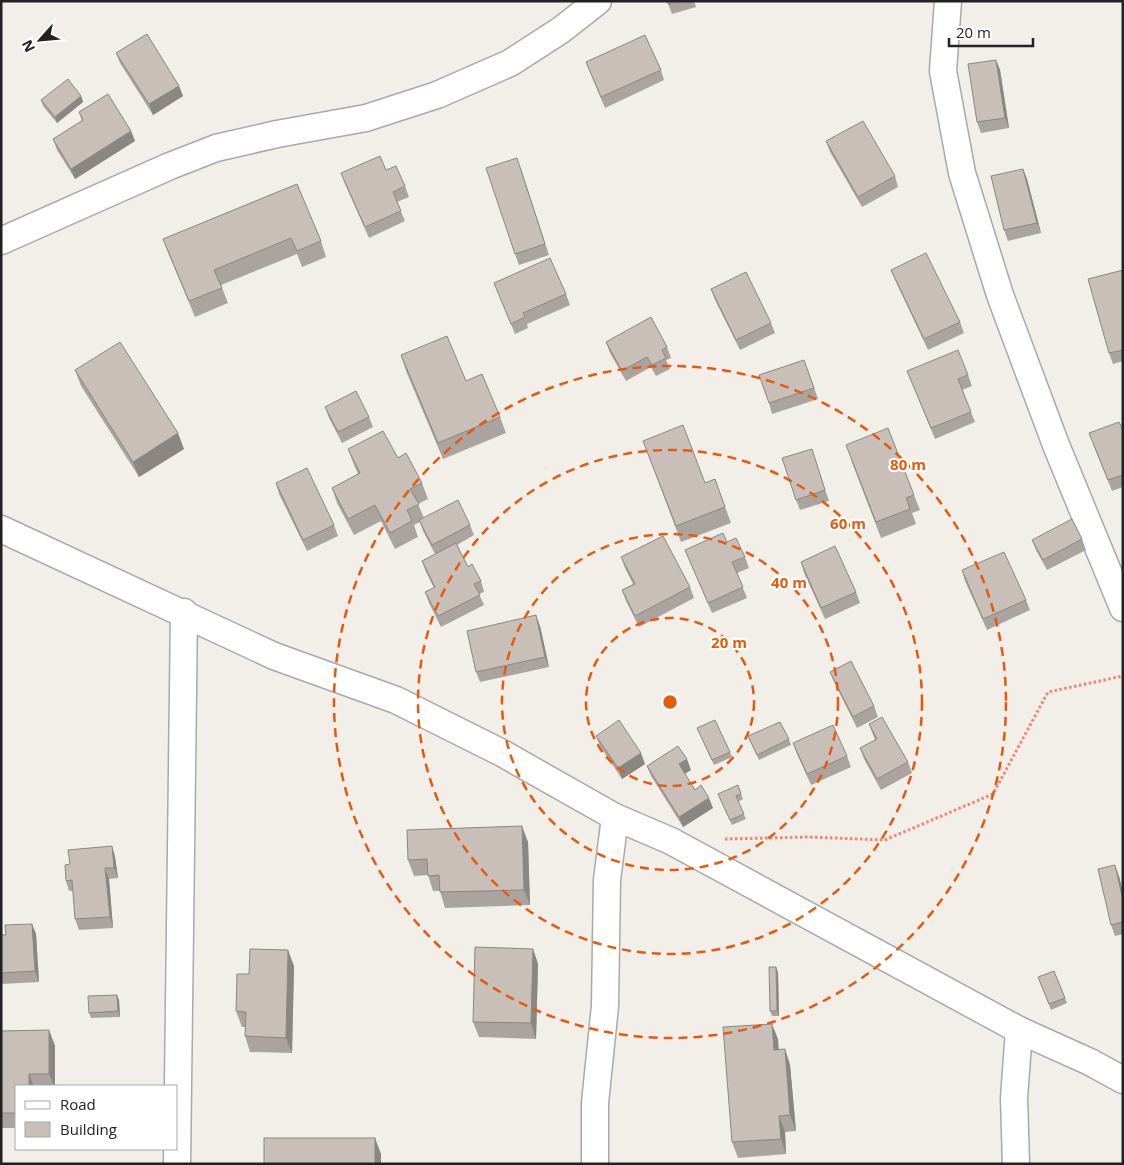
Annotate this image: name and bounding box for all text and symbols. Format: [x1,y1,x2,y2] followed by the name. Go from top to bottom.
[15,15,65,65] north arrow
[949,15,1033,47] scale bar
[956,22,991,42] text: 20 m
[17,37,39,56] text: N
[890,454,926,474] text: 80 m
[830,513,866,533] text: 60 m
[771,572,807,592] text: 40 m
[711,632,747,652] text: 20 m
[661,693,679,711] centre of rings
[15,1085,178,1150] legend
[60,1094,96,1114] text: Road
[60,1119,117,1139] text: Building

